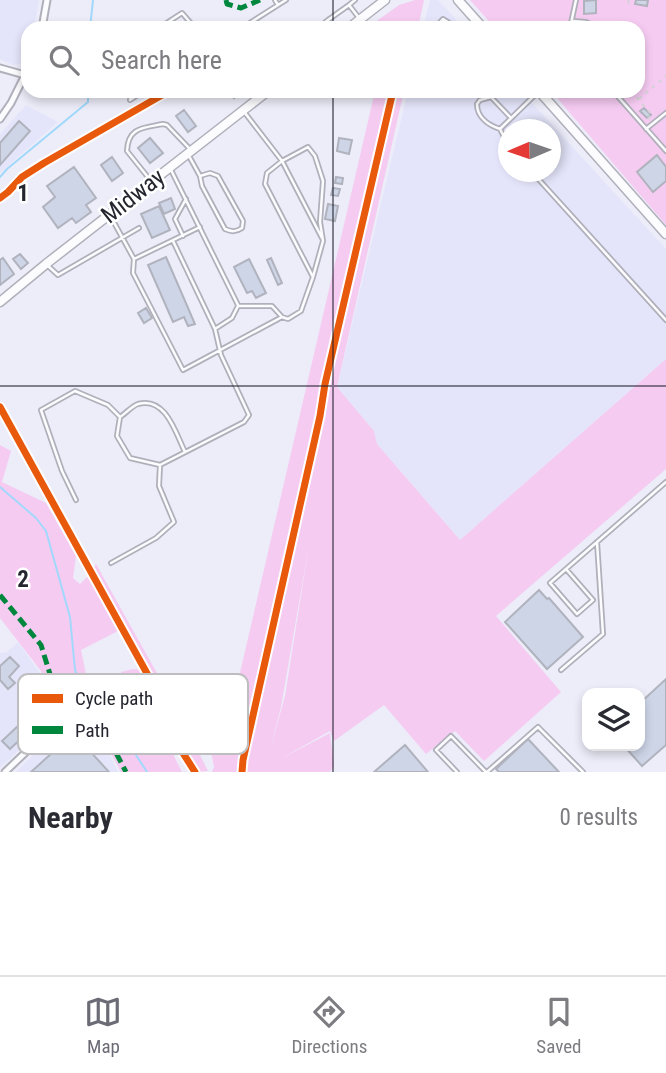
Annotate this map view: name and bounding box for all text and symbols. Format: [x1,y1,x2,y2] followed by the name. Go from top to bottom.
[21,21,645,98] search box
[45,41,83,79] icon: search
[101,45,222,75] text: Search here
[498,119,561,182] north arrow
[96,163,170,229] street label: Midway
[17,180,29,207] text: 1
[17,566,29,593] text: 2
[18,674,248,754] legend
[75,687,153,710] text: Cycle path
[582,688,645,751] map controls
[582,688,645,751] button: layers
[75,719,109,742] text: Path
[28,800,113,835] text: Nearby
[560,804,638,831] text: 0 results
[84,993,122,1058] tab: Map
[291,993,367,1058] tab: Directions
[536,993,582,1058] tab: Saved

